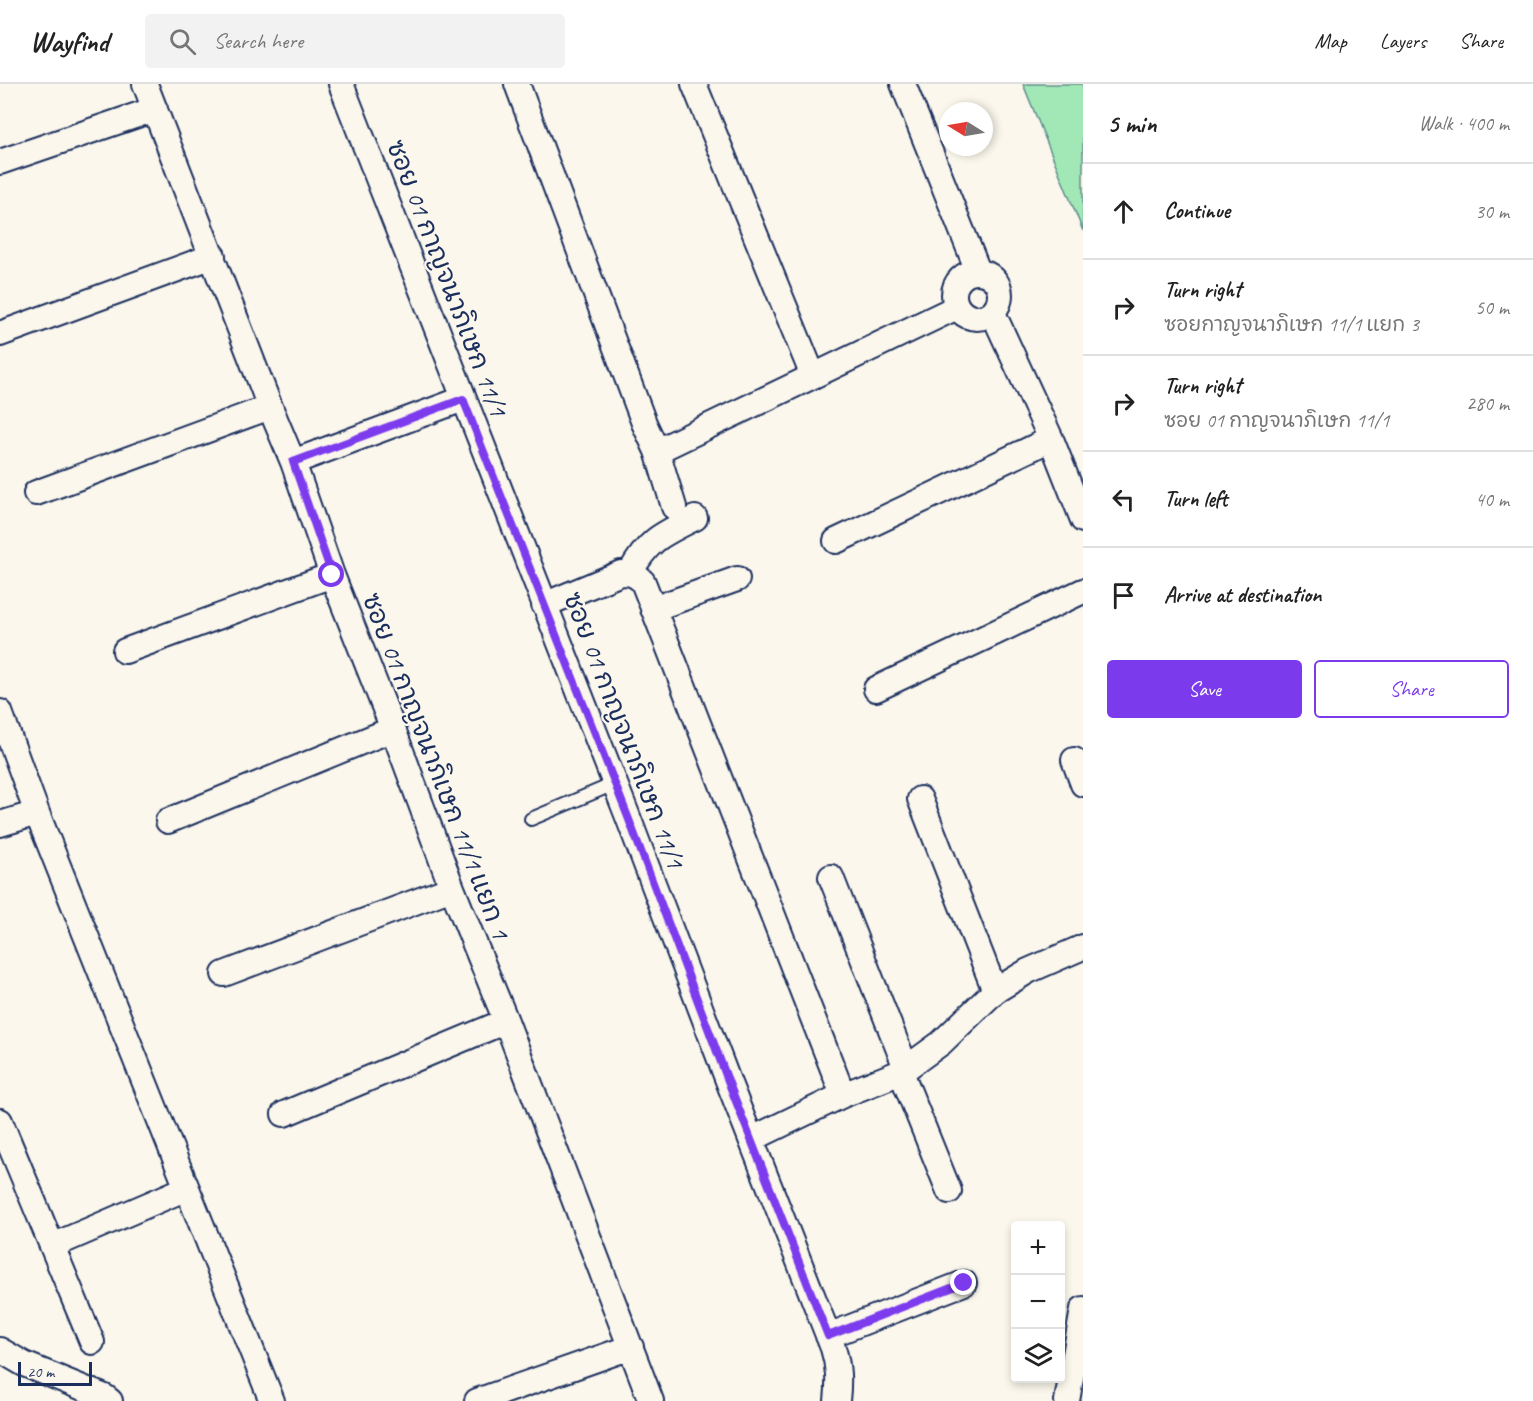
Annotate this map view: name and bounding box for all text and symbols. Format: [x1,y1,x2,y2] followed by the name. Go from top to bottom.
[145,14,565,68] search box
[30,24,109,59] text: Wayfind
[166,25,199,58] icon: search
[214,27,303,55] text: Search here
[1314,28,1347,54] text: Map
[1380,28,1426,54] text: Layers
[1459,28,1503,54] text: Share
[939,102,993,156] north arrow
[1107,107,1156,140] text: 5 min
[1419,111,1509,136] text: Walk · 400 m
[379,135,515,422] street label: ซอย 01 กาญจนาภิเษก 11/1
[1107,195,1140,228] icon: ahead
[1164,197,1230,225] text: Continue
[1475,199,1509,224] text: 30 m
[1164,276,1241,304] text: Turn right
[1107,291,1140,324] icon: right
[1475,295,1509,320] text: 50 m
[1164,312,1419,337] text: ซอยกาญจนาภิเษก 11/1 แยก 3
[1164,372,1241,400] text: Turn right
[1107,387,1140,420] icon: right
[1466,391,1509,416] text: 280 m
[1164,408,1390,433] text: ซอย 01 กาญจนาภิเษก 11/1
[1107,483,1140,516] icon: left
[1164,485,1228,513] text: Turn left
[1475,487,1509,512] text: 40 m
[318,561,344,587] route start
[1107,579,1140,612] icon: arrive
[1164,581,1321,609] text: Arrive at destination
[556,587,692,874] street label: ซอย 01 กาญจนาภิเษก 11/1
[355,588,518,945] street label: ซอย 01 กาญจนาภิเษก 11/1 แยก 1
[1107,660,1302,718] button: Save
[1314,660,1509,718] button: Share
[1011,1221,1065,1383] map controls
[1011,1221,1065,1275] button: +
[950,1269,976,1295] route end
[1011,1275,1065,1329] button: −
[1011,1329,1065,1383] button: layers
[18,1359,92,1386] scale bar
[27,1362,54,1382] text: 20 m

